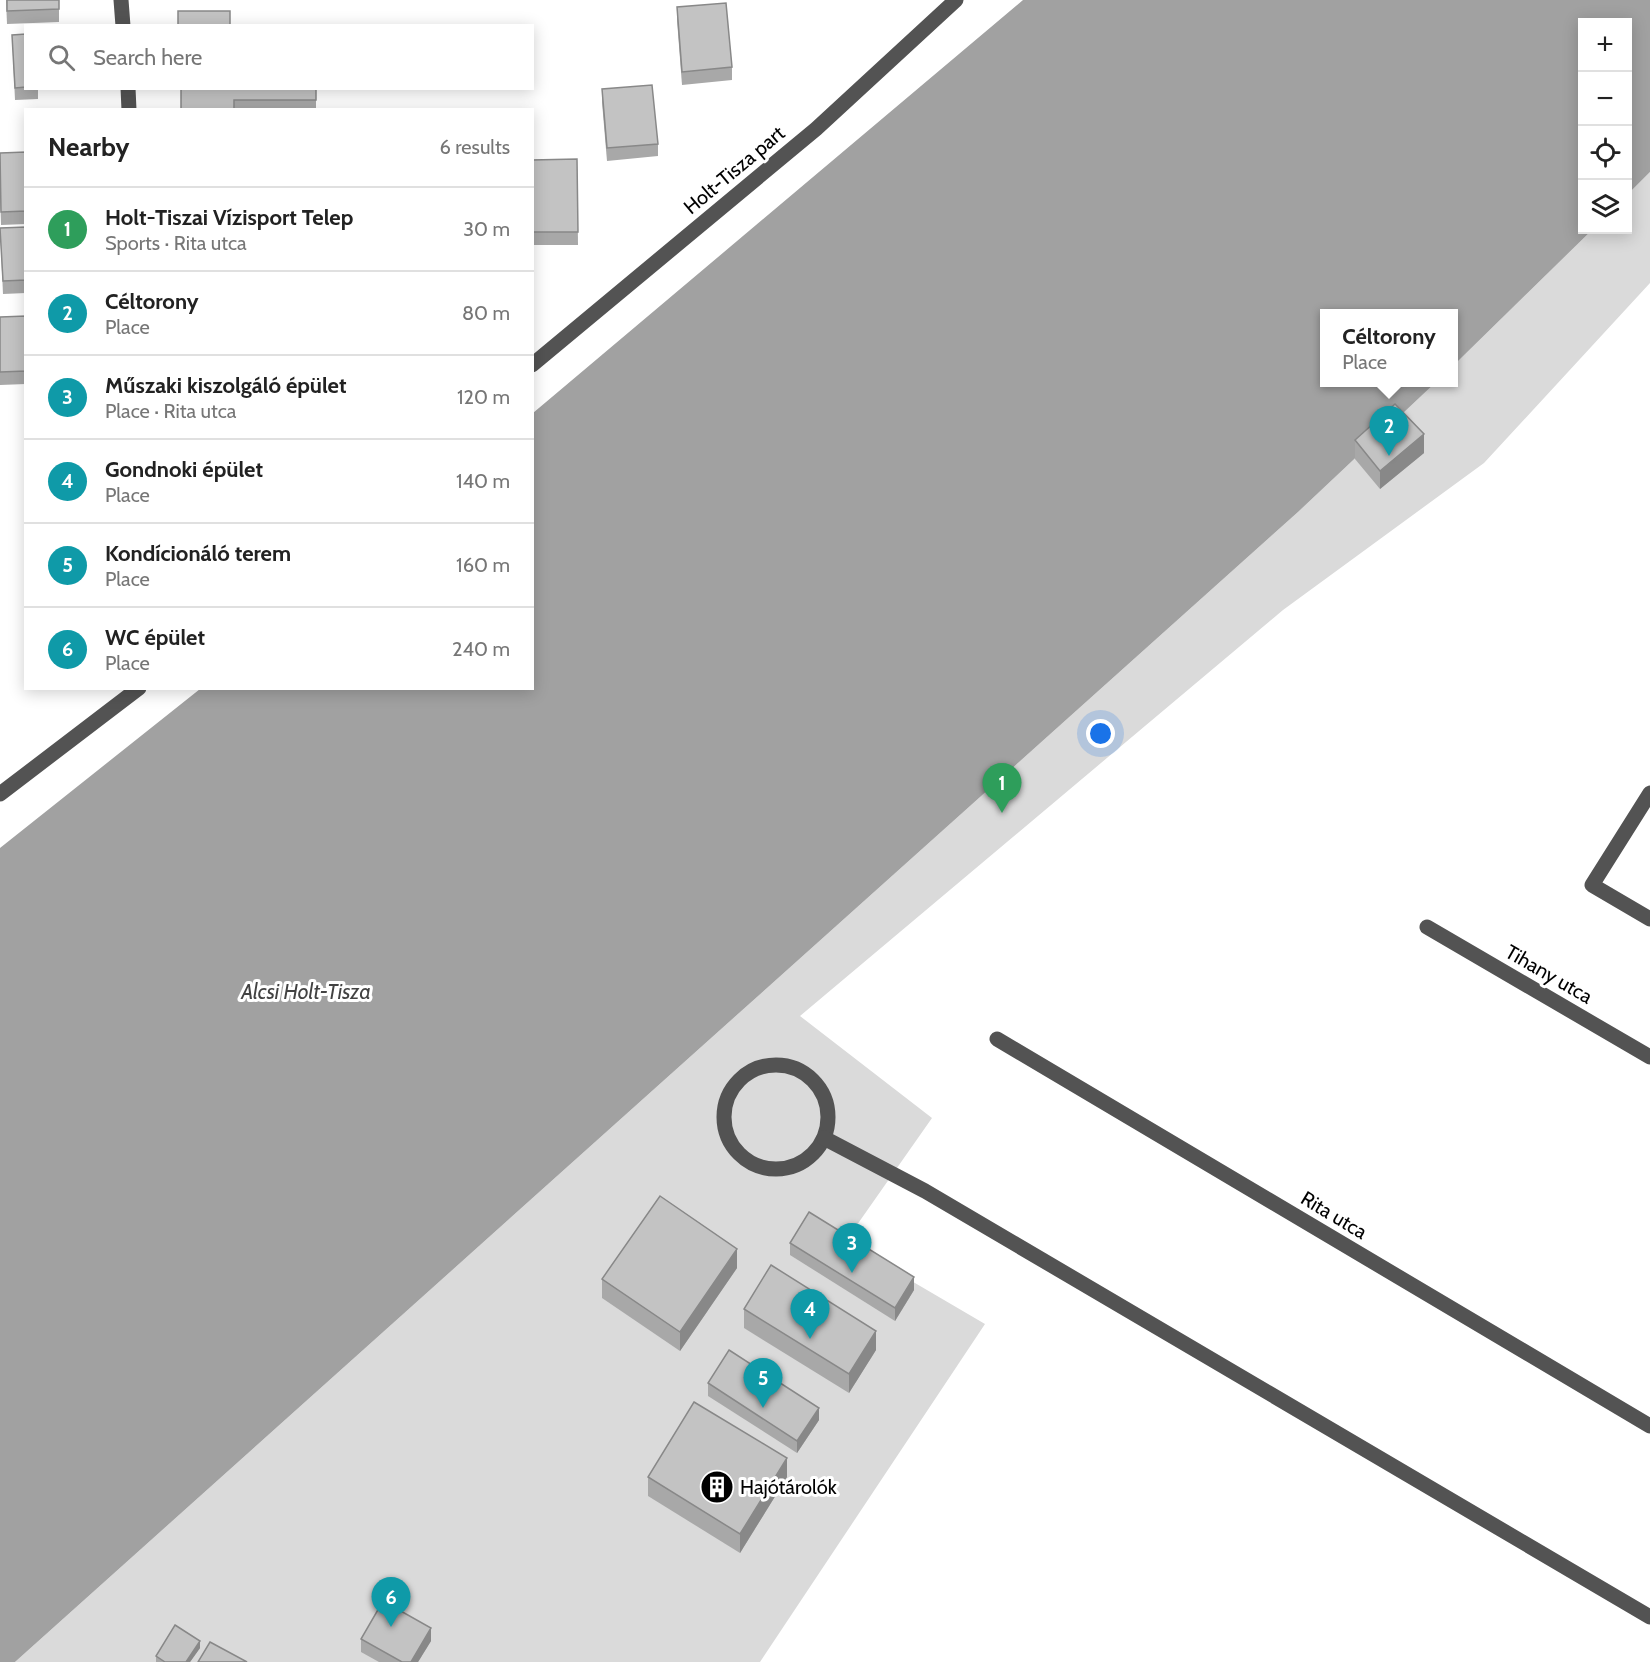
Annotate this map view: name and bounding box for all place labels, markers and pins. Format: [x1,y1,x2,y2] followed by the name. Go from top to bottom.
[1370,406,1408,456] pin: 2
[982,764,1022,813] pin: 1
[832,1224,872,1273] pin: 3
[790,1290,830,1339] pin: 4
[744,1358,783,1408] pin: 5
[699,1469,735,1505] building icon: Hajótárolók
[740,1475,837,1499] place label: Hajótárolók
[372,1578,410,1627] pin: 6

